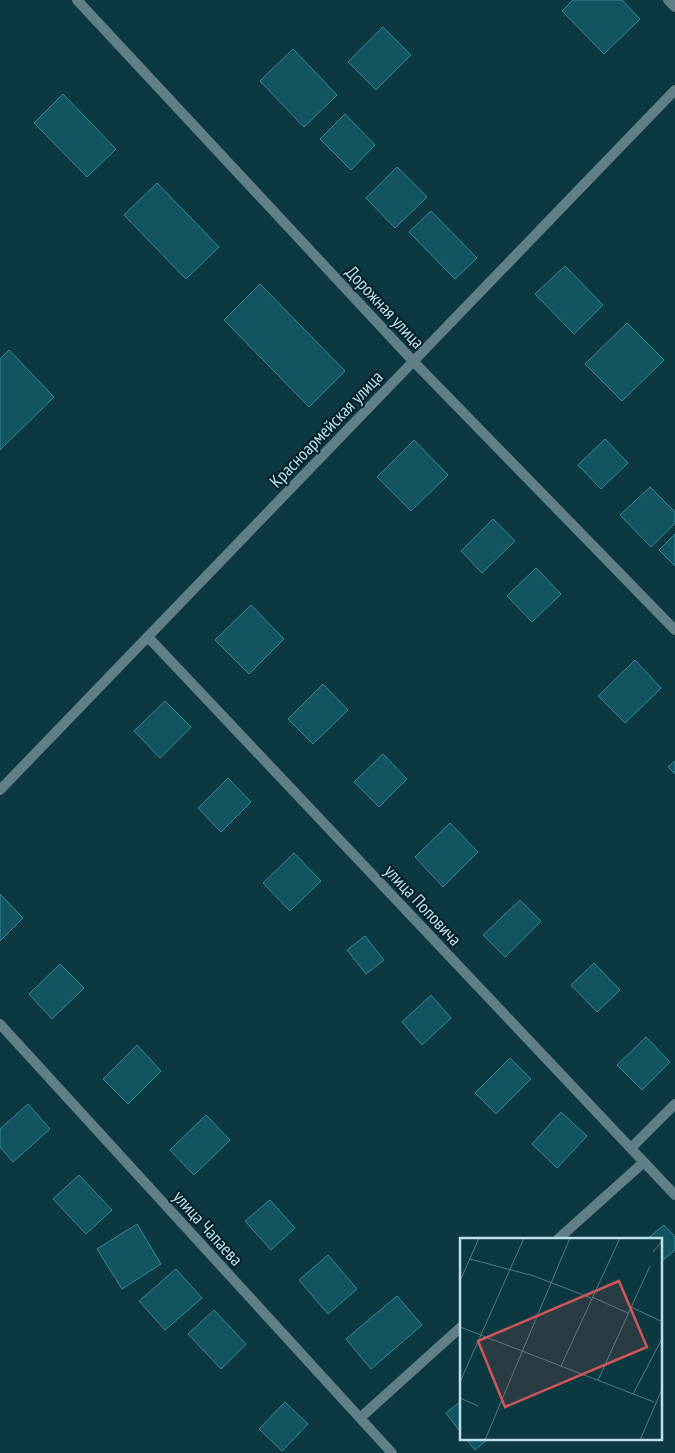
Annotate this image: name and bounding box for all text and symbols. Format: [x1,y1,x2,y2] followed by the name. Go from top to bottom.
[341,261,429,353] street label: Дорожная улица
[264,366,388,492] street label: Красноармейская улица
[379,859,467,951] street label: улица Поповича
[168,1186,248,1270] street label: улица Чапаева
[460,1238,662,1440] inset map

